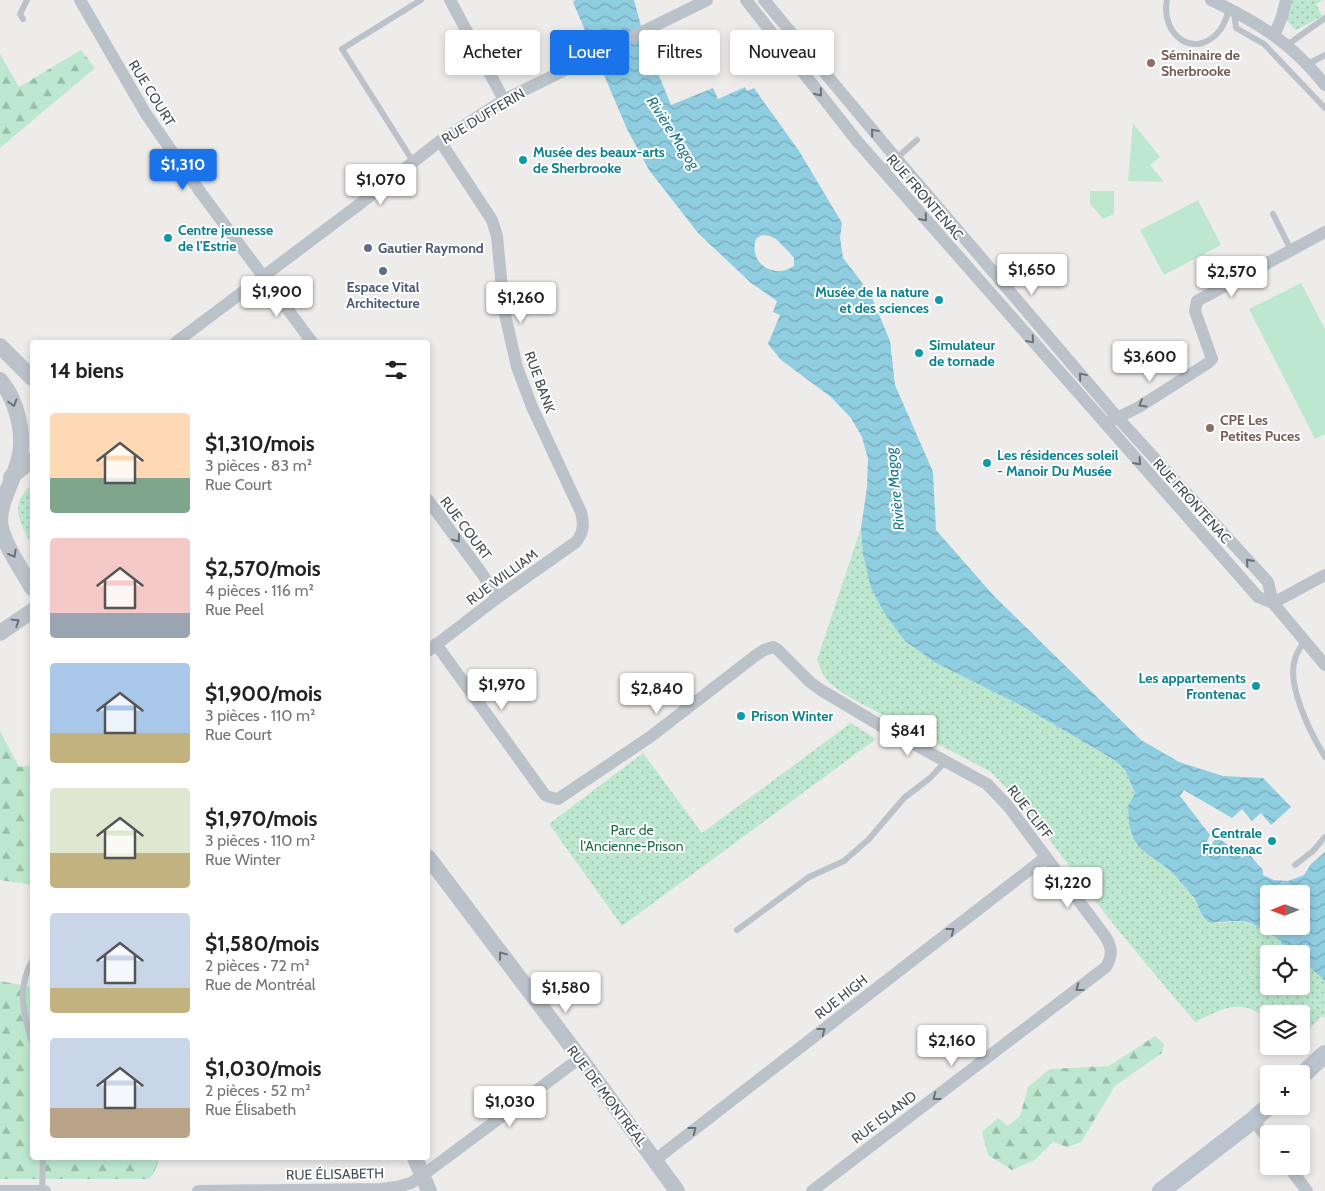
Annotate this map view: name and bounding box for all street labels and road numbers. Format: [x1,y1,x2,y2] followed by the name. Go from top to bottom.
[125,57,180,130] street label: RUE COURT
[438,84,528,148] street label: RUE DUFFERIN
[883,150,967,244] street label: RUE FRONTENAC
[521,349,559,415] street label: RUE BANK
[1149,455,1235,547] street label: RUE FRONTENAC
[436,493,496,564] street label: RUE COURT
[463,545,541,609] street label: RUE WILLIAM
[1003,782,1057,843] street label: RUE CLIFF
[811,971,871,1023] street label: RUE HIGH
[563,1042,651,1150] street label: RUE DE MONTRÉAL
[848,1087,920,1147] street label: RUE ISLAND
[286,1164,384,1184] street label: RUE ÉLISABETH

